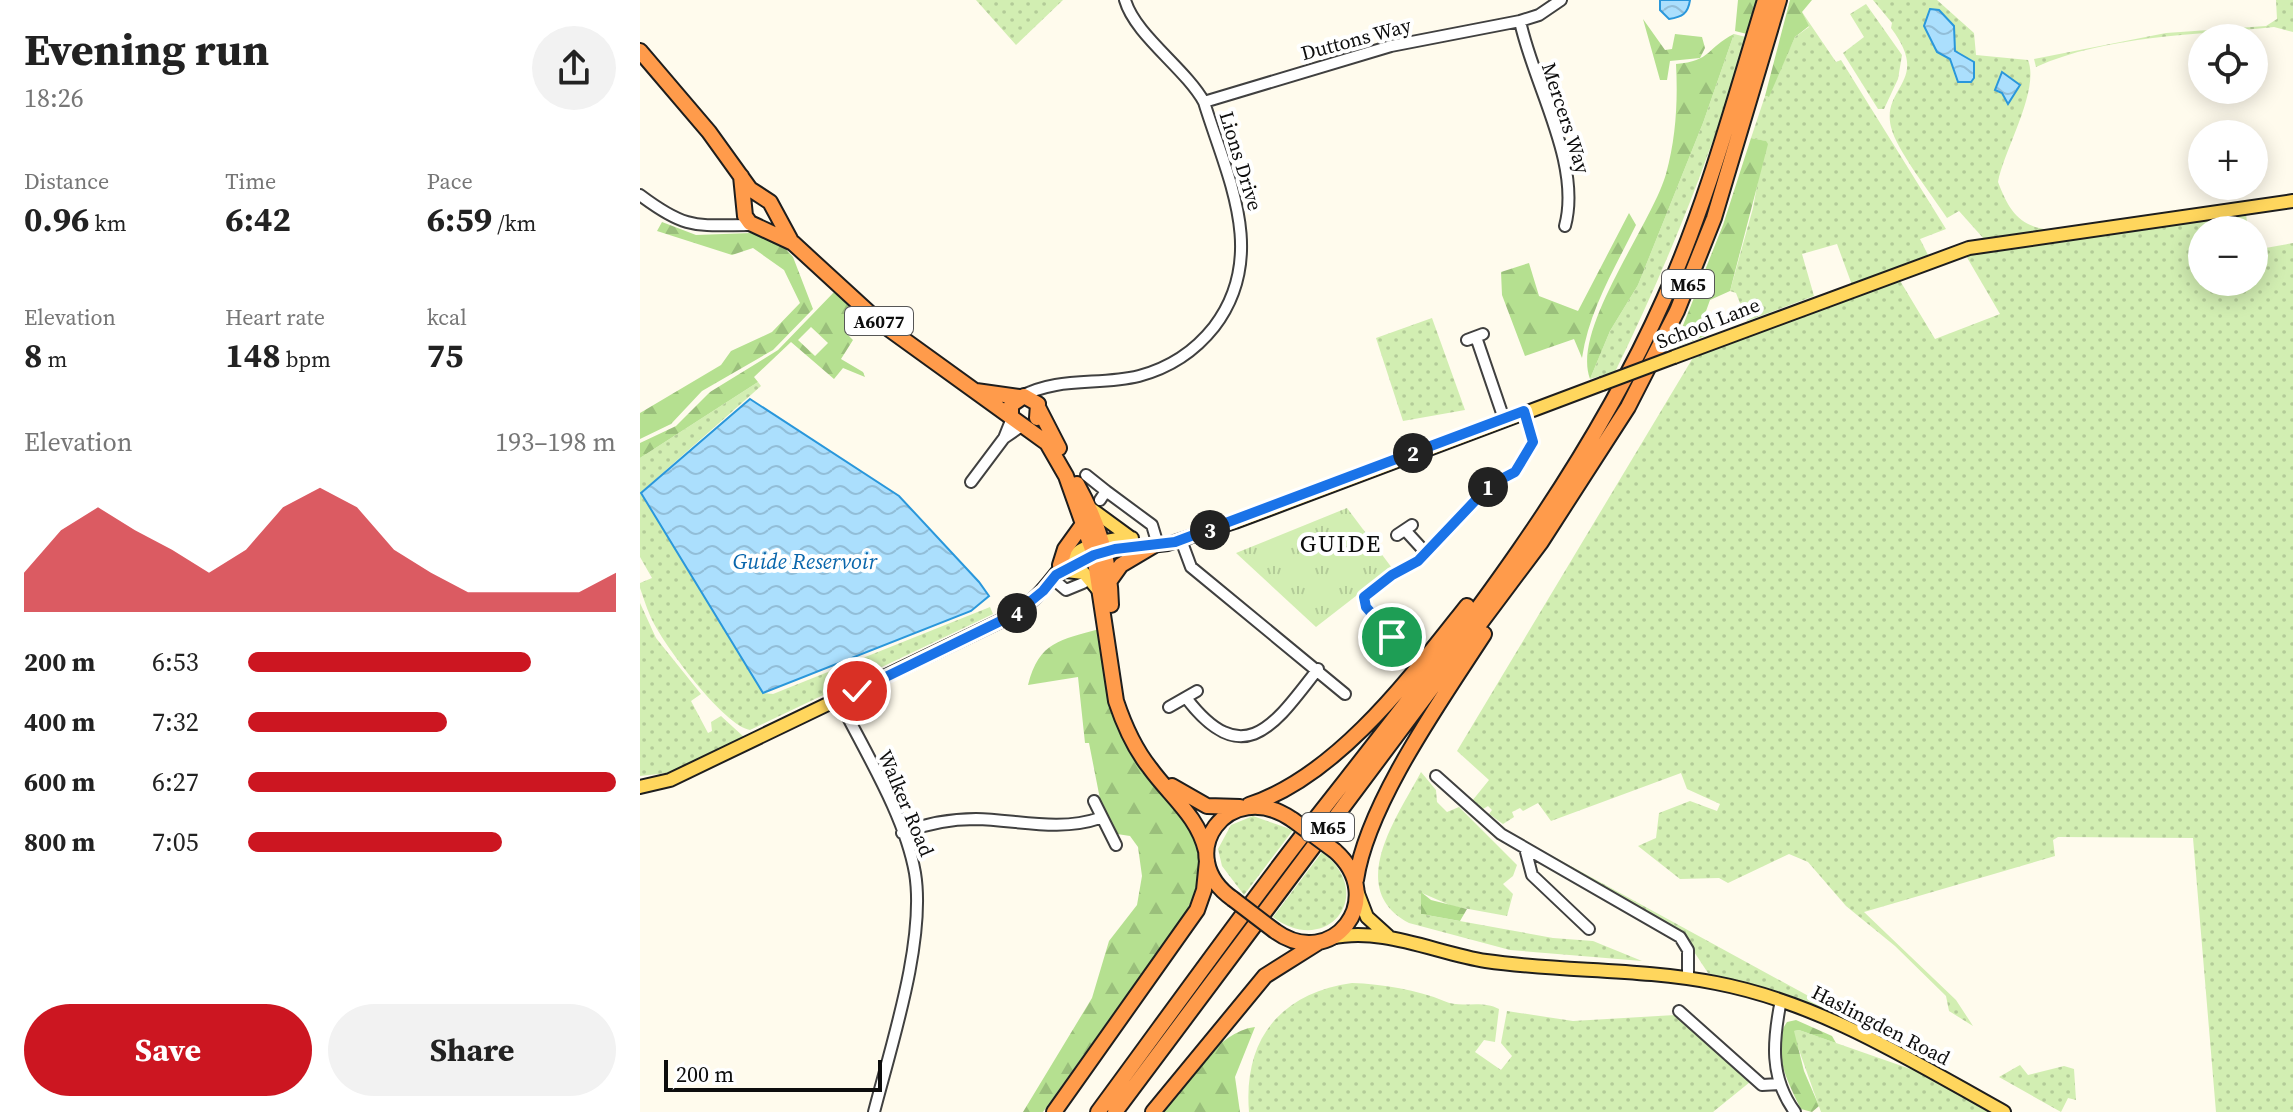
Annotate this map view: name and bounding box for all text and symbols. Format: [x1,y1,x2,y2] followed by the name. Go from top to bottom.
[1298,11,1415,67] street label: Duttons Way
[24,19,269,80] text: Evening run
[2188,24,2268,296] map controls
[2188,24,2268,104] button: locate
[532,26,616,110] button: share
[1535,59,1597,178] street label: Mercers Way
[24,80,84,116] text: 18:26
[1213,108,1269,214] street label: Lions Drive
[2188,120,2268,200] button: +
[24,166,109,196] text: Distance
[225,166,276,196] text: Time
[427,166,473,196] text: Pace
[24,196,89,242] text: 0.96
[225,196,291,242] text: 6:42
[427,196,492,242] text: 6:59
[89,208,126,238] text: km
[492,208,536,238] text: /km
[2188,216,2268,296] button: −
[1662,270,1714,298] road number: M65
[1652,290,1764,356] street label: School Lane
[24,302,116,332] text: Elevation
[225,302,325,332] text: Heart rate
[427,302,467,332] text: kcal
[845,307,913,335] road number: A6077
[24,332,42,378] text: 8
[225,332,281,378] text: 148
[427,332,464,378] text: 75
[42,344,67,374] text: m
[281,344,331,374] text: bpm
[24,424,133,460] text: Elevation
[495,424,616,460] text: 193–198 m
[1393,433,1433,473] pin: 2
[1407,438,1419,468] text: 2
[1468,467,1508,507] pin: 1
[1482,472,1494,502] text: 1
[1190,510,1230,550] pin: 3
[1204,515,1216,545] text: 3
[1300,527,1382,560] district label: GUIDE
[733,546,879,576] water label: Guide Reservoir
[997,593,1037,633] pin: 4
[1011,598,1023,628] text: 4
[1358,603,1426,671] pin
[1370,615,1414,659] icon: arrive
[24,644,95,680] text: 200 m
[152,644,199,680] text: 6:53
[823,657,891,725] pin
[835,669,879,713] icon: check
[24,704,95,740] text: 400 m
[152,704,199,740] text: 7:32
[871,745,941,861] street label: Walker Road
[24,764,95,800] text: 600 m
[152,764,199,800] text: 6:27
[1302,813,1354,841] road number: M65
[24,824,95,860] text: 800 m
[152,824,199,860] text: 7:05
[1807,978,1956,1072] street label: Haslingden Road
[24,1004,312,1096] button: Save
[328,1004,616,1096] button: Share
[664,1056,882,1092] scale bar
[676,1059,734,1089] text: 200 m

